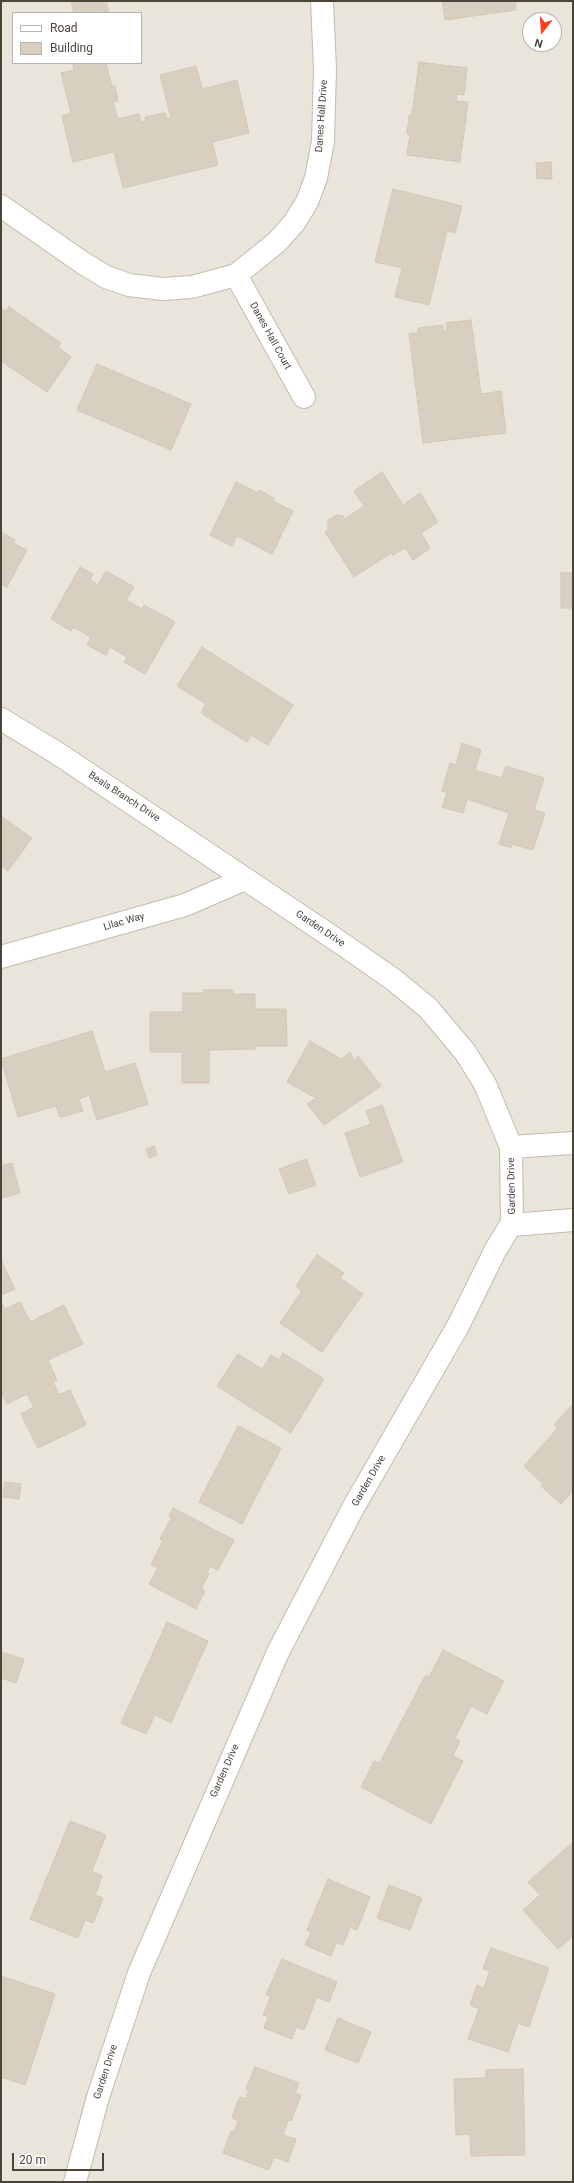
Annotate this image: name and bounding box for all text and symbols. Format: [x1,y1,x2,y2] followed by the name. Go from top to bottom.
[12,12,142,64] legend
[522,12,562,52] north arrow
[50,21,78,35] text: Road
[533,36,544,50] text: N
[50,41,93,55] text: Building
[313,79,331,153] street label: Danes Hall Drive
[247,300,293,372] street label: Danes Hall Court
[86,769,162,825] street label: Beals Branch Drive
[293,908,347,950] street label: Garden Drive
[102,910,146,934] street label: Lilac Way
[506,1157,518,1215] street label: Garden Drive
[350,1453,388,1509] street label: Garden Drive
[208,1743,242,1799] street label: Garden Drive
[91,2043,121,2101] street label: Garden Drive
[14,2145,106,2171] scale bar
[19,2153,46,2167] text: 20 m

